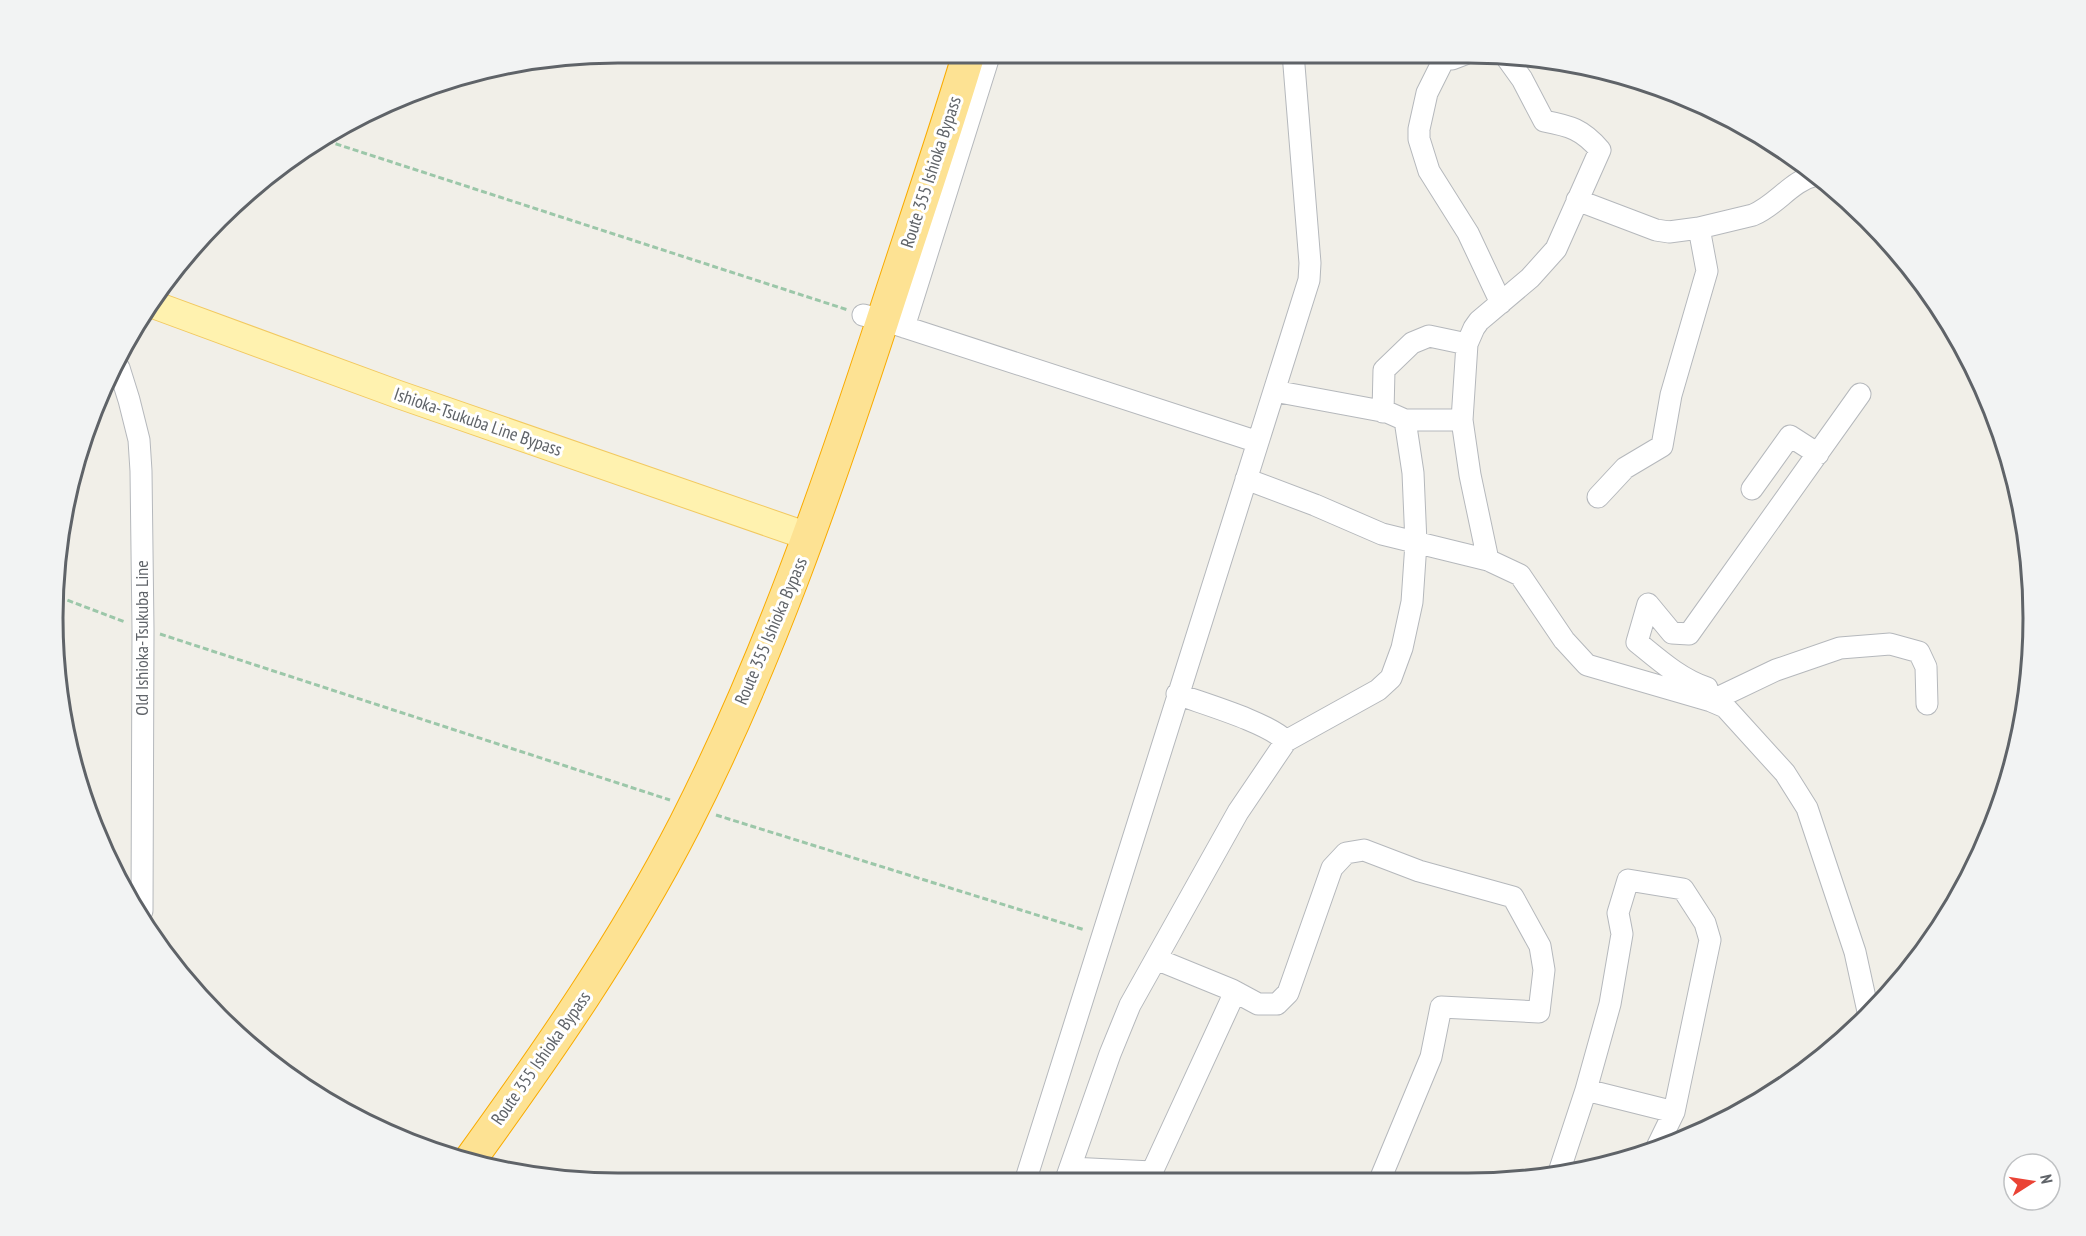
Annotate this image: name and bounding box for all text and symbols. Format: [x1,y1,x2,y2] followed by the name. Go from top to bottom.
[895,93,966,251] street label: Route 355 Ishioka Bypass
[391,382,565,461] street label: Ishioka-Tsukuba Line Bypass
[729,554,812,708] street label: Route 355 Ishioka Bypass
[130,560,153,716] street label: Old Ishioka-Tsukuba Line
[486,986,595,1129] street label: Route 355 Ishioka Bypass
[2002,1152,2062,1212] north arrow
[2036,1173,2057,1185] text: N

